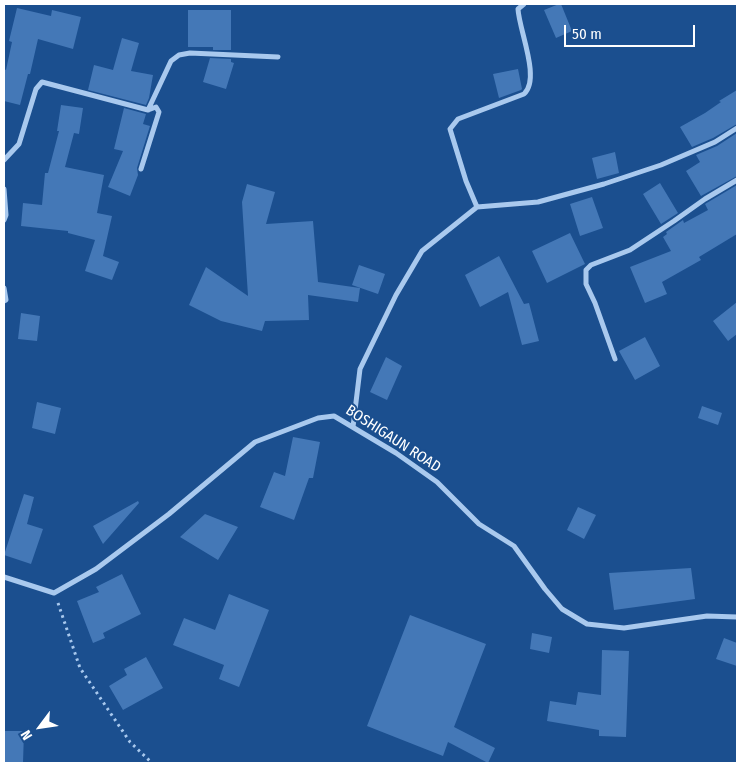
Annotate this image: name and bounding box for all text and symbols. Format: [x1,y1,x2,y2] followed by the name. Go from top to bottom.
[566,15,697,47] scale bar
[572,25,602,43] text: 50 m
[342,402,444,476] street label: BOSHIGAUN ROAD
[15,702,65,752] north arrow
[17,727,36,743] text: N

